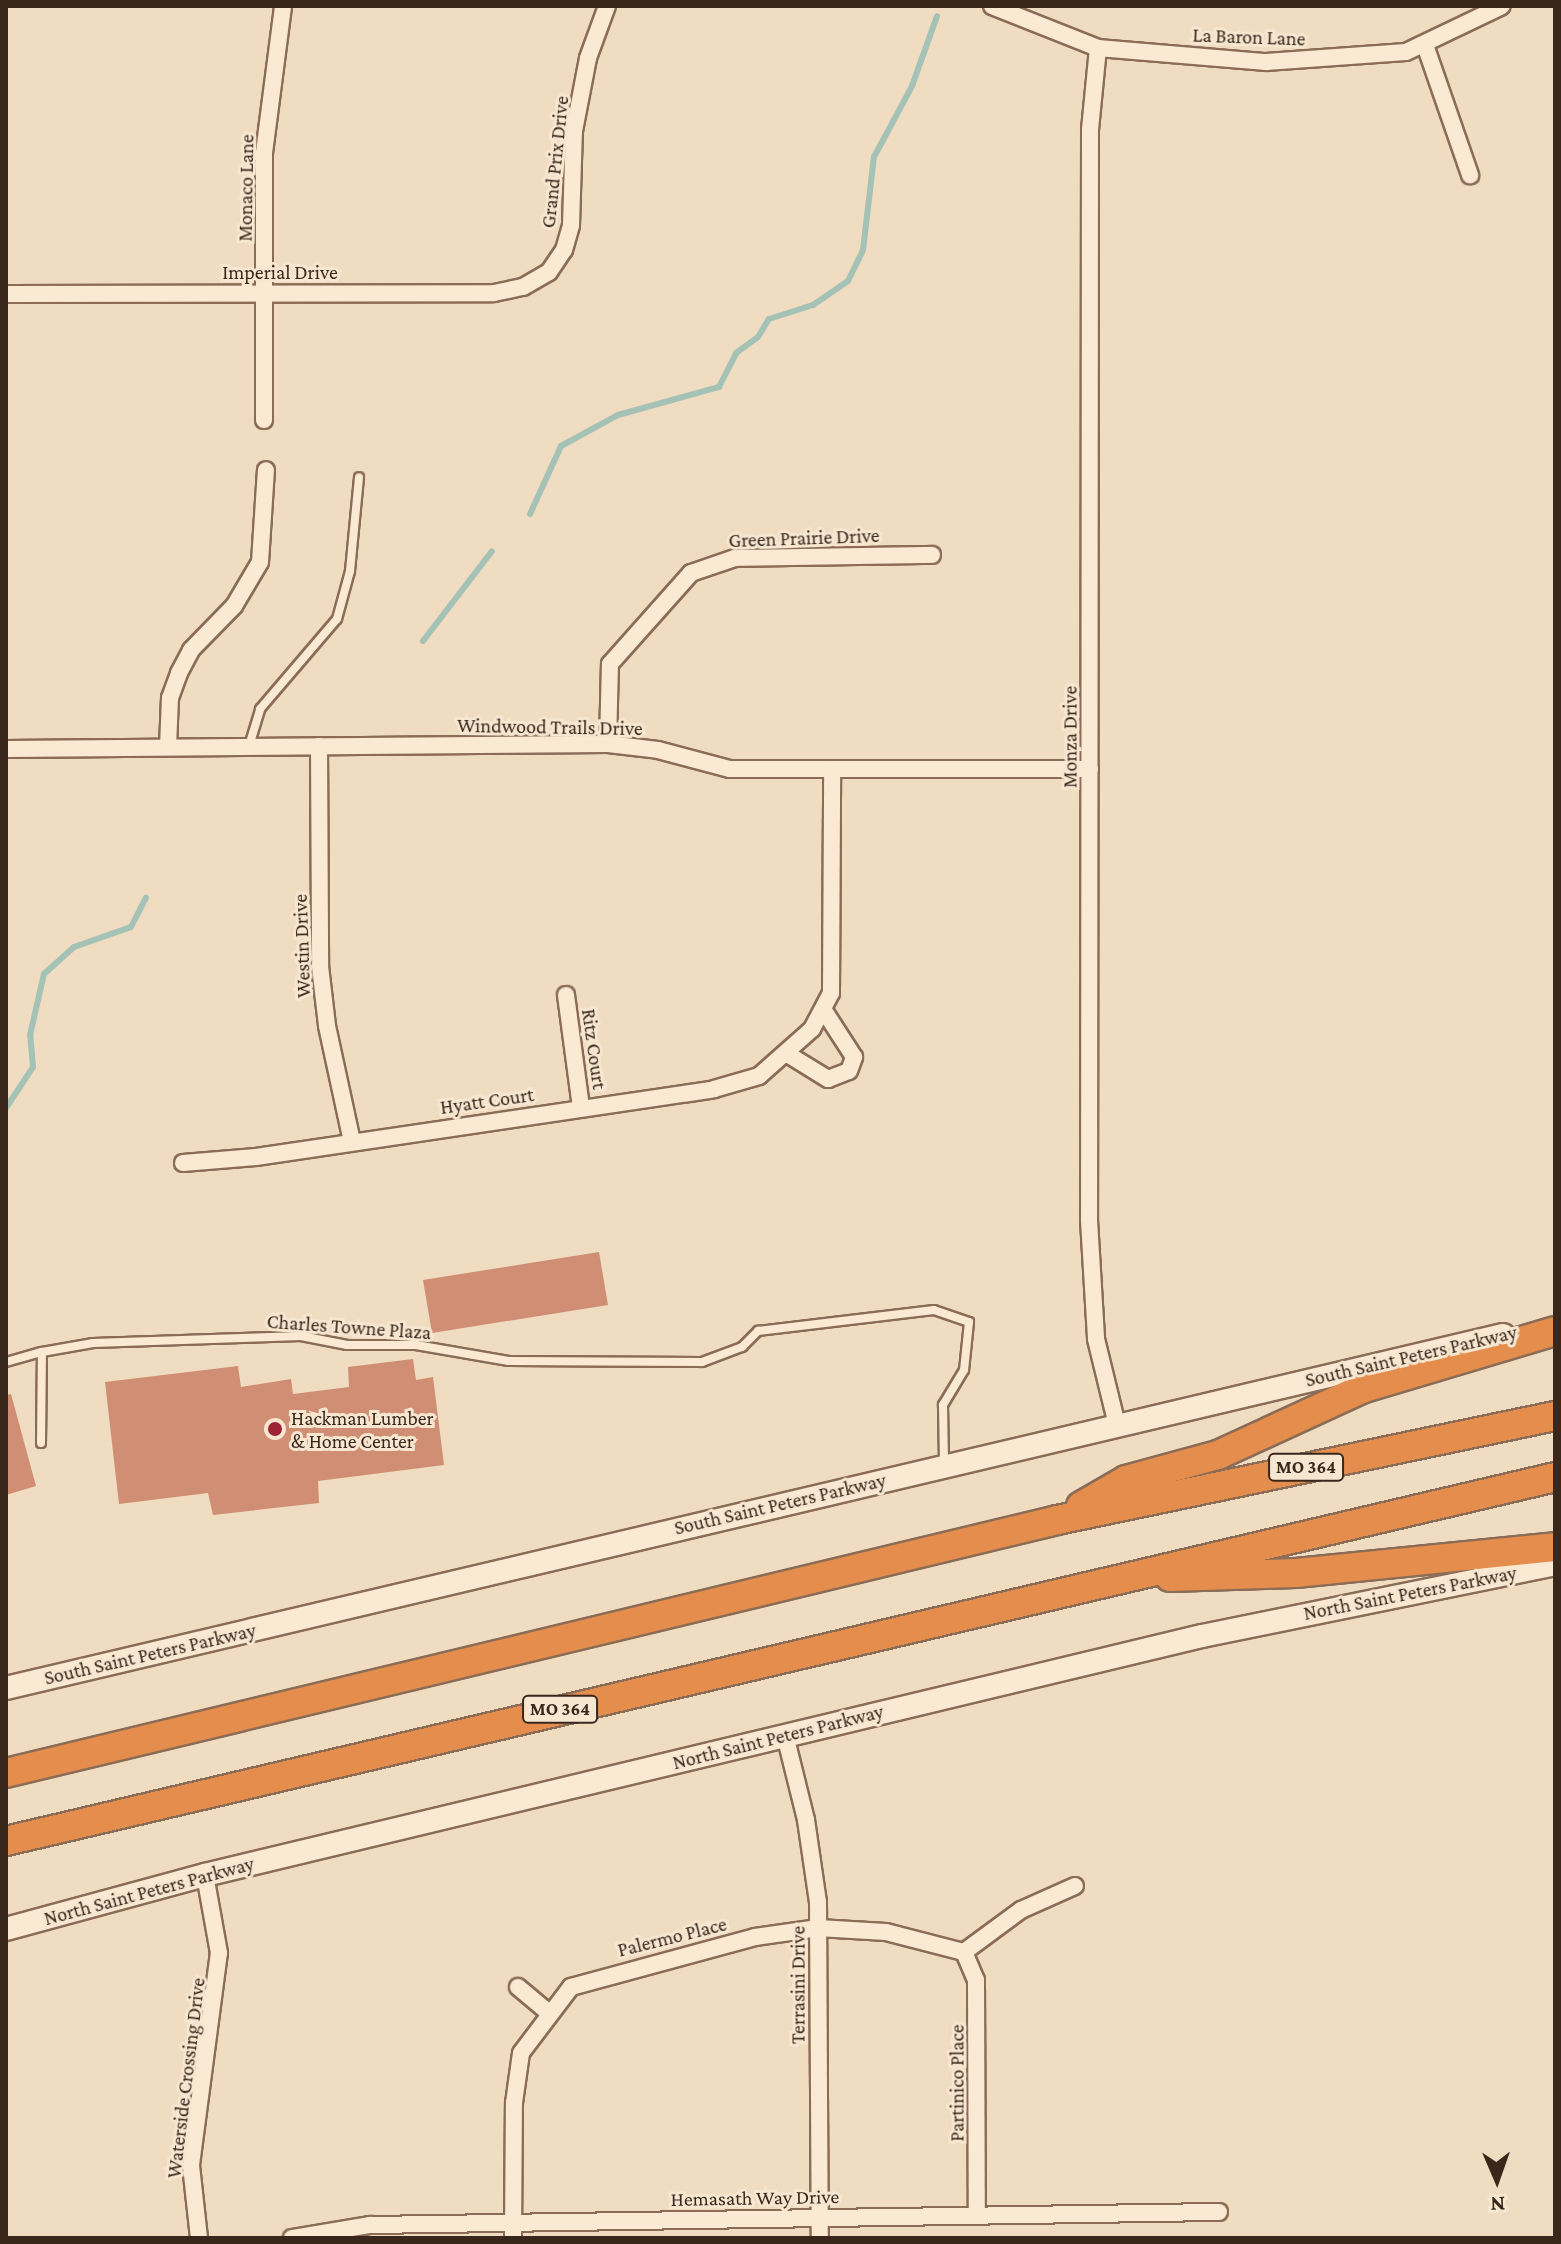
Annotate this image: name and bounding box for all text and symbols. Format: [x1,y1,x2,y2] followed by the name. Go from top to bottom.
[1192,23,1306,51] street label: La Baron Lane
[536,95,574,229] street label: Grand Prix Drive
[233,134,259,242] street label: Monaco Lane
[222,260,338,284] street label: Imperial Drive
[728,523,880,553] street label: Green Prairie Drive
[1058,686,1082,788] street label: Monza Drive
[457,713,643,741] street label: Windwood Trails Drive
[288,894,316,998] street label: Westin Drive
[576,1007,612,1091] street label: Ritz Court
[439,1083,535,1119] street label: Hyatt Court
[266,1309,432,1345] street label: Charles Towne Plaza
[1303,1320,1519,1392] street label: South Saint Peters Parkway
[291,1406,434,1453] place label: Hackman Lumber & Home Center
[266,1420,284,1438] marker: Hackman Lumber & Home Center
[1268,1453,1344,1481] road number: MO 364
[672,1468,888,1540] street label: South Saint Peters Parkway
[1301,1561,1519,1625] street label: North Saint Peters Parkway
[42,1618,258,1690] street label: South Saint Peters Parkway
[522,1695,598,1723] road number: MO 364
[670,1699,886,1775] street label: North Saint Peters Parkway
[41,1851,257,1931] street label: North Saint Peters Parkway
[615,1912,729,1962] street label: Palermo Place
[786,1926,810,2044] street label: Terrasini Drive
[162,1976,210,2180] street label: Waterside Crossing Drive
[945,2024,969,2142] street label: Partinico Place
[1457,2140,1537,2220] north arrow
[671,2185,839,2211] street label: Hemasath Way Drive
[1490,2192,1506,2217] text: N

